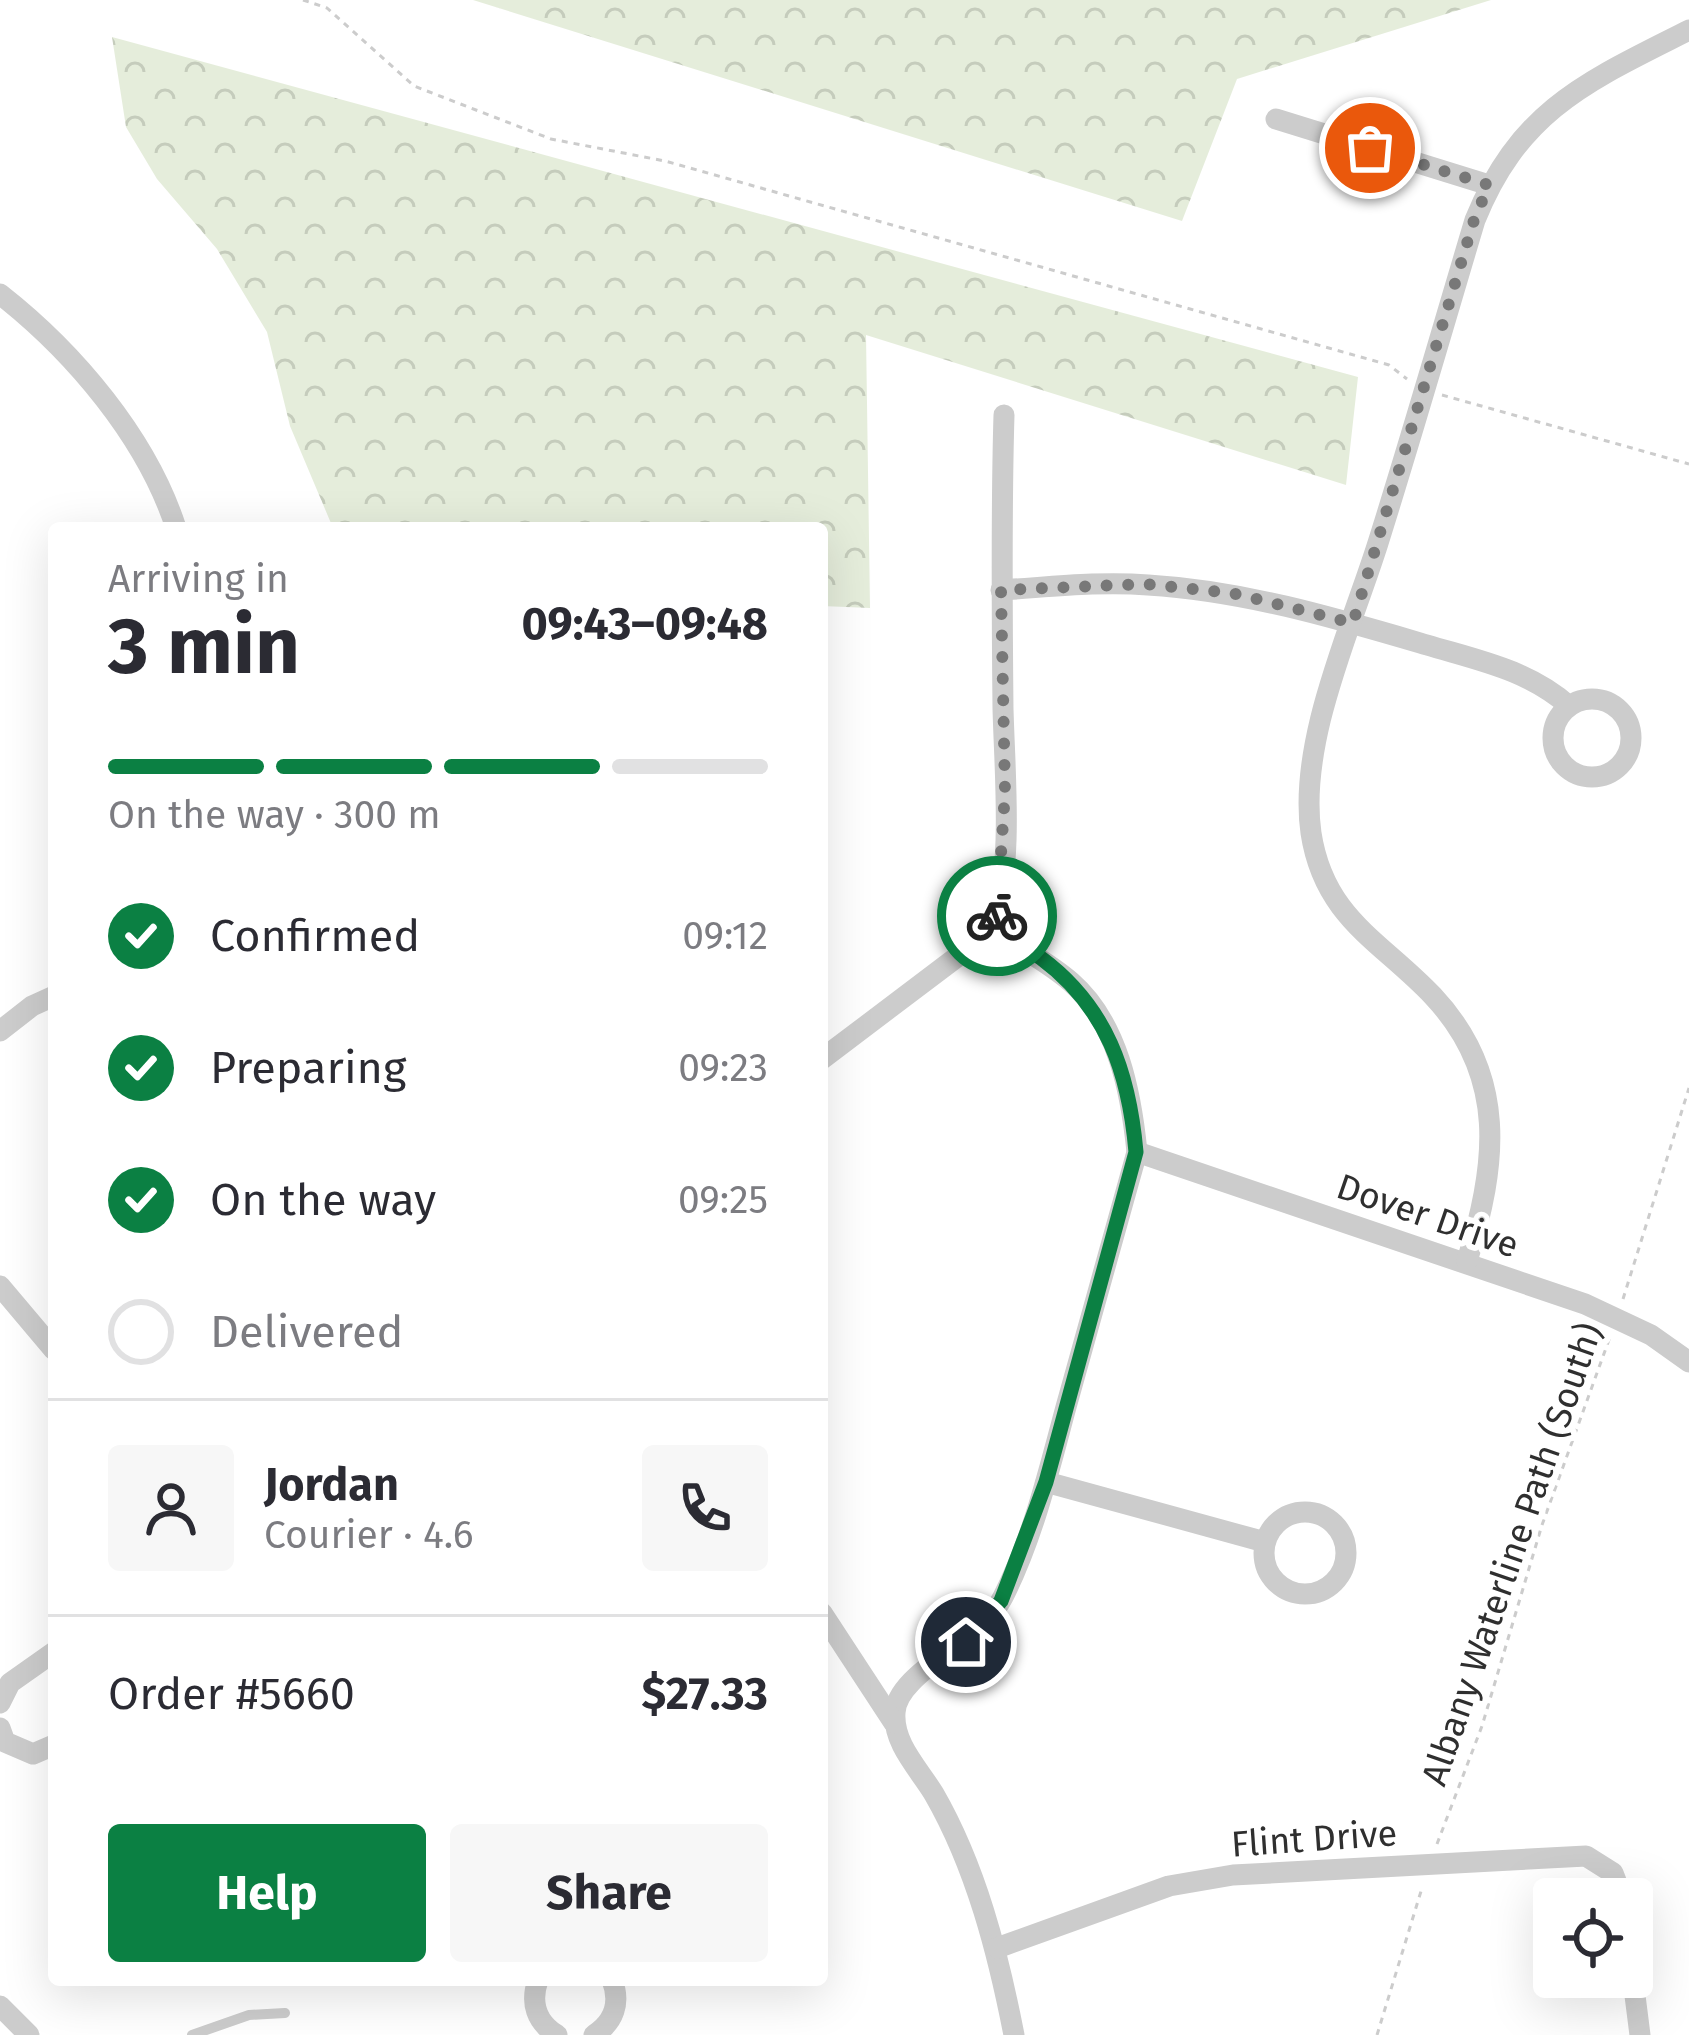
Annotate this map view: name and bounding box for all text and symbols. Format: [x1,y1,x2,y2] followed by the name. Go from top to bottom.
[1319,97,1421,199] pin
[1337,115,1403,181] icon: bag
[108,556,289,602] text: Arriving in
[522,597,768,651] text: 09:43–09:48
[108,600,300,694] text: 3 min
[108,792,441,838] text: On the way · 300 m
[937,856,1057,976] courier
[964,883,1030,949] icon: bike
[108,903,174,969] icon: check
[210,909,420,963] text: Confirmed
[682,913,768,959] text: 09:12
[108,1035,174,1101] icon: check
[210,1041,406,1095] text: Preparing
[678,1045,768,1091] text: 09:23
[1331,1164,1524,1268] street label: Dover Drive
[108,1167,174,1233] icon: check
[210,1173,436,1227] text: On the way
[678,1177,768,1223] text: 09:25
[210,1305,403,1359] text: Delivered
[1412,1317,1612,1791] street label: Albany Waterline Path (South)
[108,1445,234,1571] button: person
[642,1445,768,1571] button: phone
[264,1458,399,1512] text: Jordan
[264,1512,473,1558] text: Courier · 4.6
[915,1591,1017,1693] pin
[933,1609,999,1675] icon: home
[108,1667,355,1721] text: Order #5660
[642,1667,768,1721] text: $27.33
[1230,1811,1398,1867] street label: Flint Drive
[108,1824,426,1962] button: Help
[450,1824,768,1962] button: Share
[1533,1878,1653,1998] map controls
[1533,1878,1653,1998] button: locate

